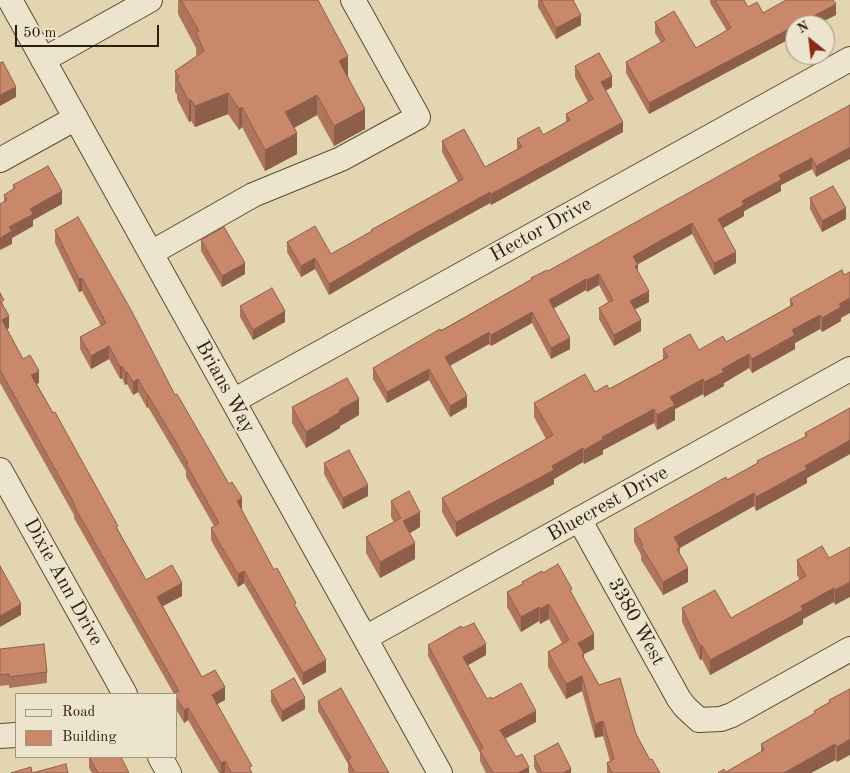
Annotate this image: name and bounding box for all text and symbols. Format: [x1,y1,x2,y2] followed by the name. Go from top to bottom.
[18,15,161,47] scale bar
[785,15,835,65] north arrow
[795,19,811,36] text: N
[23,26,57,41] text: 50 m
[486,192,596,268] street label: Hector Drive
[190,336,260,438] street label: Brians Way
[543,461,673,547] street label: Bluecrest Drive
[18,514,108,650] street label: Dixie Ann Drive
[602,574,670,670] street label: 3380 West
[15,693,178,758] legend
[62,705,95,720] text: Road
[62,730,117,745] text: Building

